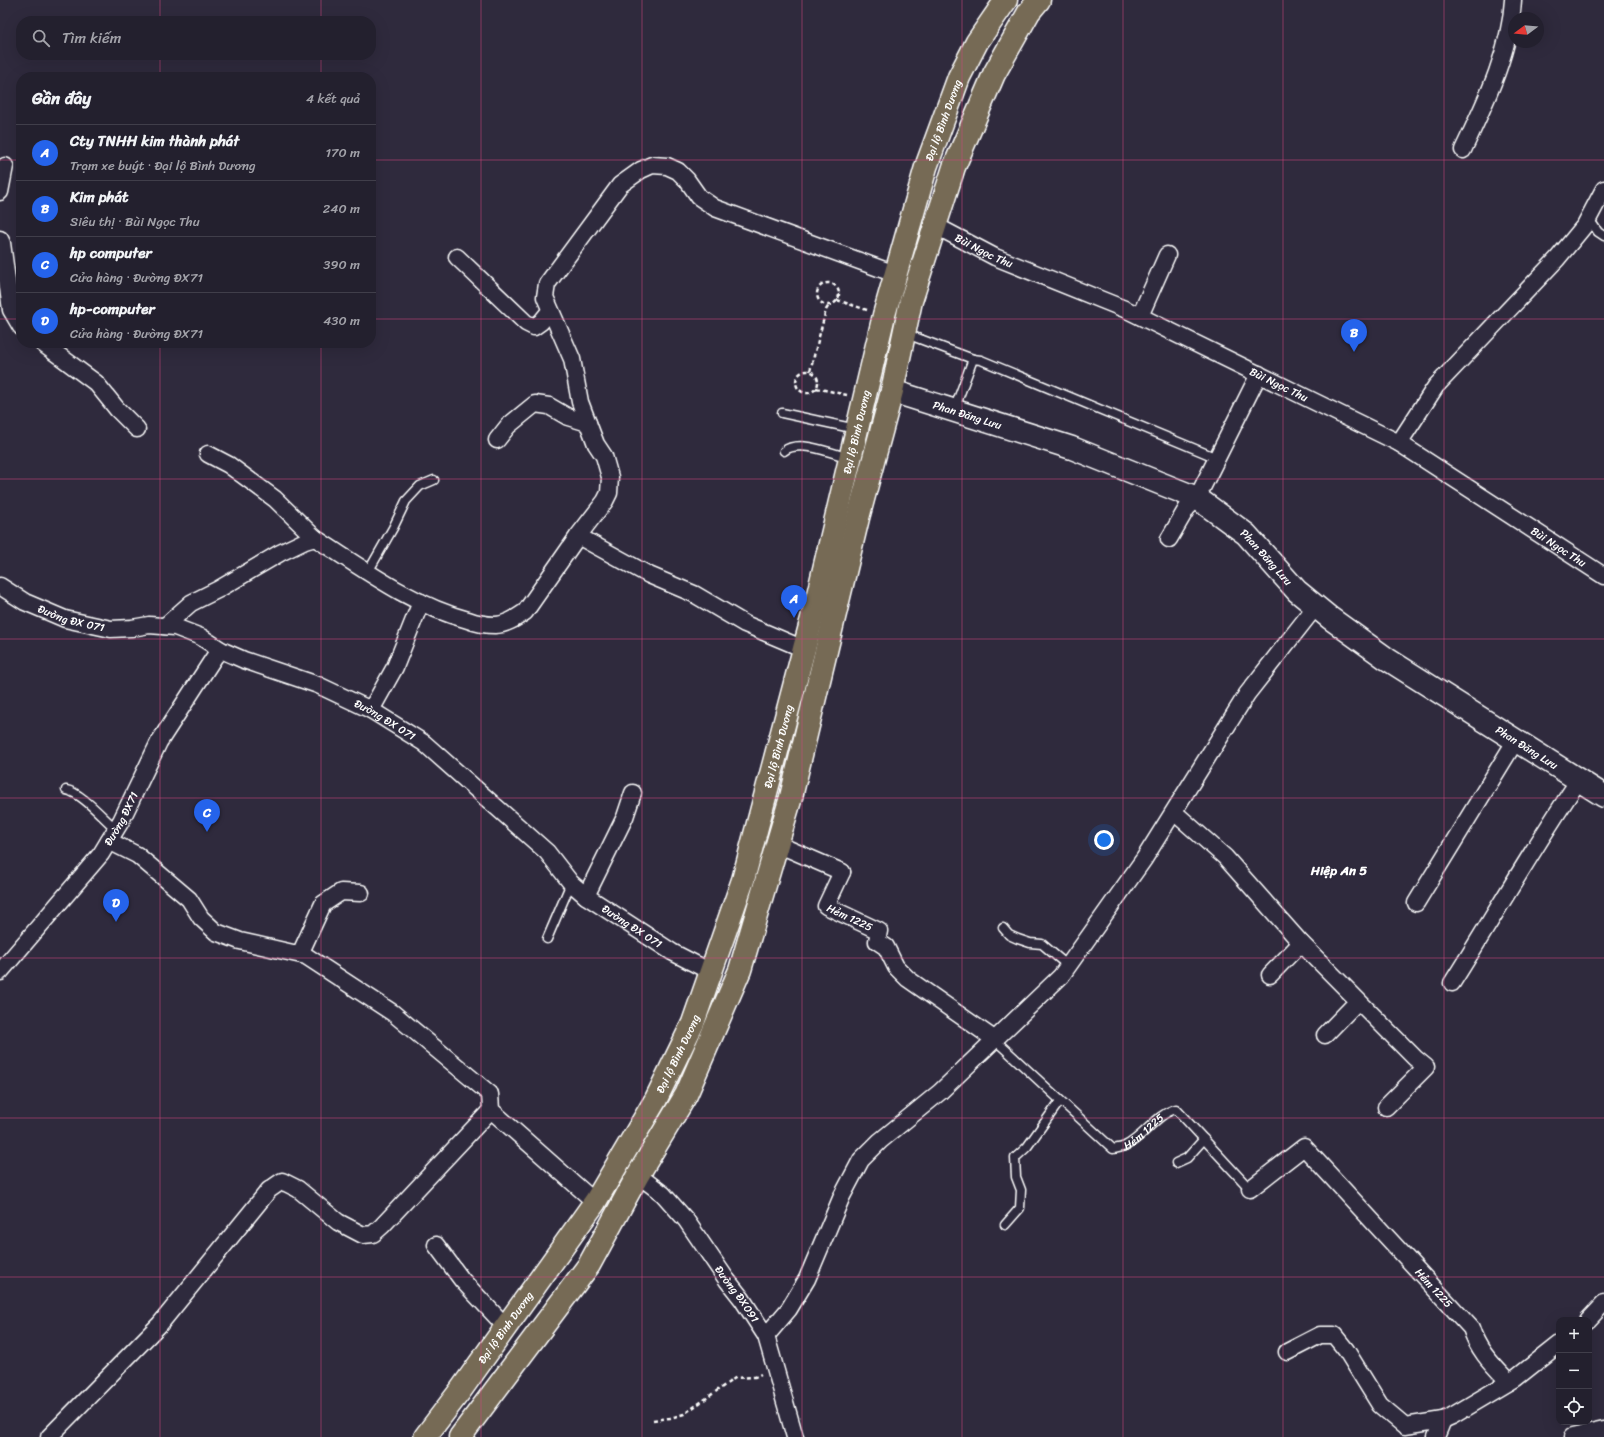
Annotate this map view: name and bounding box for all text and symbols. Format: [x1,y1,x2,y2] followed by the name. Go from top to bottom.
[1508,12,1544,48] north arrow
[16,16,376,60] search box
[62,25,121,51] text: Tìm kiếm
[30,27,52,49] icon: search
[920,76,967,164] street label: Đại lộ Bình Dương
[32,83,91,113] text: Gần đây
[306,87,360,110] text: 4 kết quả
[70,128,239,154] text: Cty TNHH kim thành phát
[41,141,49,164] text: A
[325,141,360,164] text: 170 m
[70,154,256,177] text: Trạm xe buýt · Đại lộ Bình Dương
[70,184,129,210] text: Kim phát
[41,197,49,220] text: B
[323,197,360,220] text: 240 m
[70,210,200,233] text: Siêu thị · Bùi Ngọc Thu
[951,228,1016,273] street label: Bùi Ngọc Thu
[70,240,152,266] text: hp computer
[41,253,49,276] text: C
[323,253,360,276] text: 390 m
[70,266,203,289] text: Cửa hàng · Đường ĐX71
[70,296,155,322] text: hp-computer
[41,309,49,332] text: D
[323,309,360,332] text: 430 m
[1341,319,1367,352] pin: B
[70,322,203,345] text: Cửa hàng · Đường ĐX71
[1246,362,1311,407] street label: Bùi Ngọc Thu
[838,388,876,476] street label: Đại lộ Bình Dương
[930,396,1004,435] street label: Phan Đăng Lưu
[1527,522,1590,572] street label: Bùi Ngọc Thu
[1236,524,1297,590] street label: Phan Đăng Lưu
[781,585,807,618] pin: A
[35,600,107,637] street label: Đường ĐX 071
[351,694,420,746] street label: Đường ĐX 071
[759,702,799,790] street label: Đại lộ Bình Dương
[1491,721,1562,775] street label: Phan Đăng Lưu
[99,788,144,850] street label: Đường ĐX71
[194,799,220,832] pin: C
[1094,830,1114,850] your location
[1310,859,1367,882] district label: Hiệp An 5
[103,889,129,922] pin: D
[823,899,876,937] street label: Hẻm 1225
[598,900,666,953] street label: Đường ĐX 071
[651,1012,705,1097] street label: Đại lộ Bình Dương
[1120,1108,1169,1155] street label: Hẻm 1225
[710,1262,764,1327] street label: Đường ĐX091
[1410,1264,1457,1313] street label: Hẻm 1225
[473,1287,539,1368] street label: Đại lộ Bình Dương
[1556,1317,1592,1425] map controls
[1556,1317,1592,1353] button: +
[1556,1353,1592,1389] button: −
[1556,1389,1592,1425] button: locate

